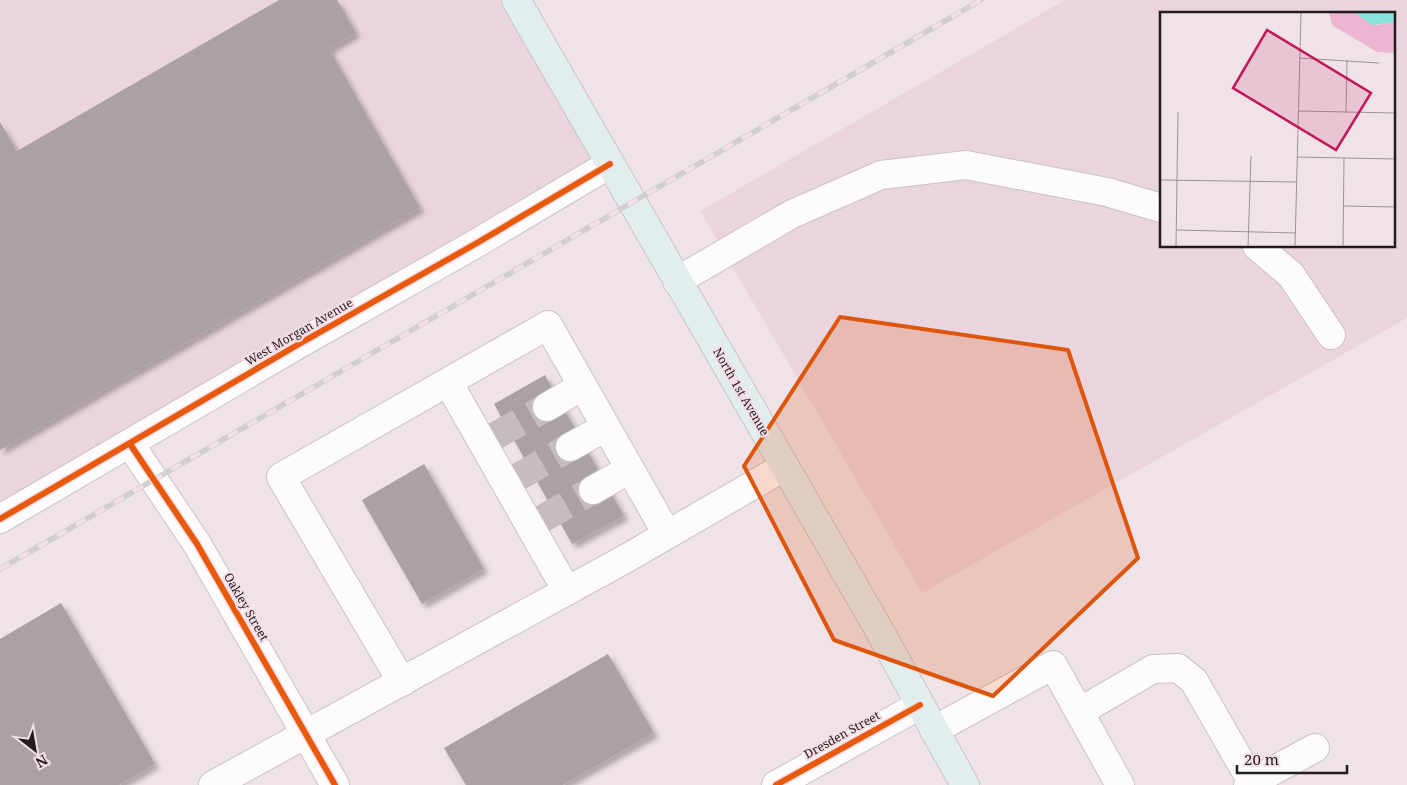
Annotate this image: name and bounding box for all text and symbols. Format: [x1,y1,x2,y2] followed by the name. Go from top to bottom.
[1160,12,1394,248] inset map
[242,294,356,369] street label: West Morgan Avenue
[709,345,774,439] street label: North 1st Avenue
[220,570,273,644] street label: Oakley Street
[801,707,883,762] street label: Dresden Street
[10,725,60,775] north arrow
[1237,742,1347,774] scale bar
[1244,749,1279,769] text: 20 m
[32,751,52,773] text: N

